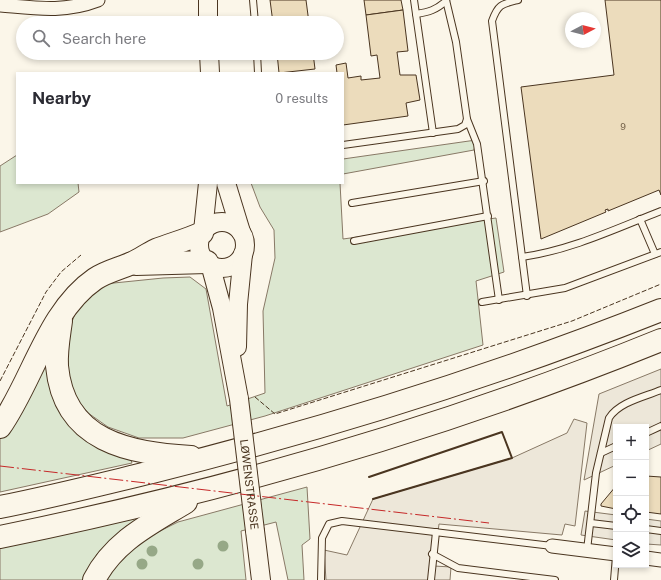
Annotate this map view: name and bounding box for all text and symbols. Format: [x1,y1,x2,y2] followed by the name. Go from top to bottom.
[565,12,601,48] north arrow
[16,16,344,60] search box
[30,27,52,49] icon: search
[62,30,146,47] text: Search here
[32,88,91,108] text: Nearby
[275,91,328,106] text: 0 results
[620,121,626,132] house number: 9
[613,424,649,568] map controls
[613,424,649,460] button: +
[238,439,261,530] street label: LØWENSTRASSE
[613,460,649,496] button: −
[613,496,649,532] button: locate
[613,532,649,568] button: layers

